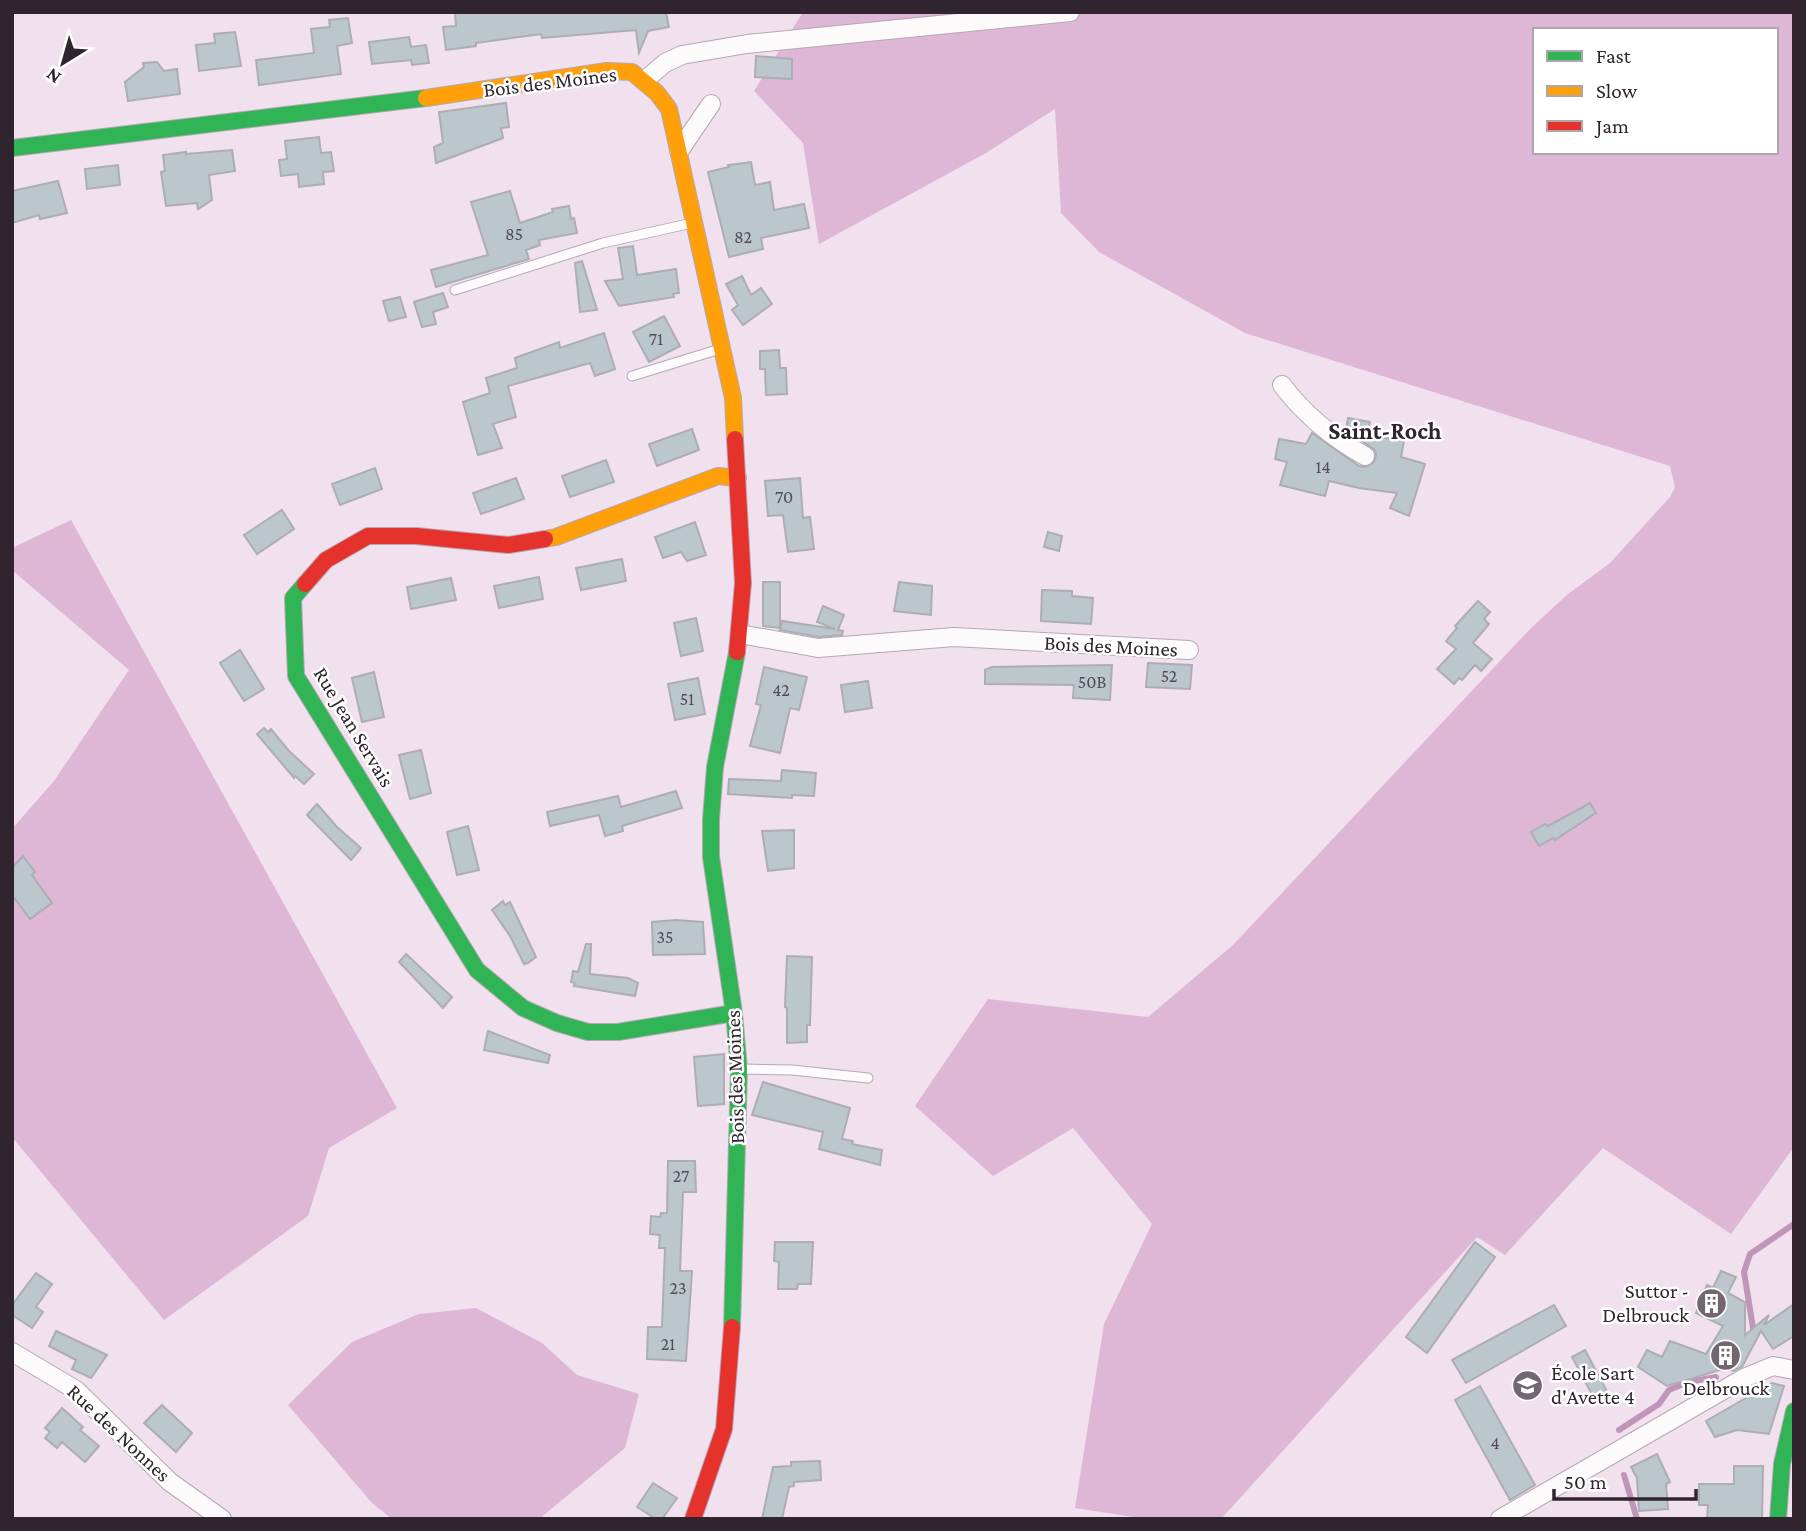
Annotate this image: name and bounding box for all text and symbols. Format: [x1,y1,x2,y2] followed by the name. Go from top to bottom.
[28,28,98,98] north arrow
[1533,28,1778,154] legend
[1596,44,1632,68] text: Fast
[482,62,618,102] street label: Bois des Moines
[42,64,65,88] text: N
[1596,79,1638,103] text: Slow
[1594,114,1629,138] text: Jam
[505,224,523,244] house number: 85
[734,227,752,247] house number: 82
[649,329,663,349] house number: 71
[1328,417,1442,444] district label: Saint-Roch
[1315,457,1331,477] house number: 14
[775,487,793,507] house number: 70
[1043,631,1179,661] street label: Bois des Moines
[309,663,399,791] street label: Rue Jean Servais
[1161,666,1177,686] house number: 52
[1078,672,1106,692] house number: 50B
[772,680,790,700] house number: 42
[680,689,694,709] house number: 51
[656,927,674,947] house number: 35
[721,1010,749,1144] street label: Bois des Moines
[673,1166,689,1186] house number: 27
[669,1278,687,1298] house number: 23
[1602,1279,1689,1327] place label: Suttor - Delbrouck
[1695,1286,1729,1320] building icon: Suttor - Delbrouck
[661,1334,675,1354] house number: 21
[1709,1339,1743,1373] building icon: Delbrouck
[1551,1361,1635,1409] place label: École Sart d'Avette 4
[1511,1368,1545,1402] school or university icon: École Sart d'Avette 4
[1683,1376,1769,1400] place label: Delbrouck
[62,1379,176,1487] street label: Rue des Nonnes
[1490,1433,1500,1453] house number: 4
[1554,1458,1696,1502] scale bar
[1564,1470,1607,1494] text: 50 m

